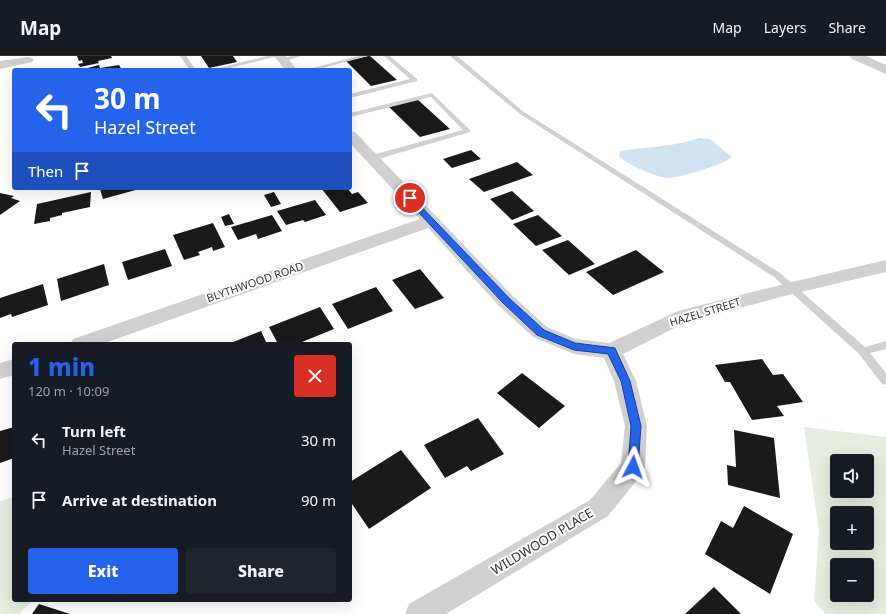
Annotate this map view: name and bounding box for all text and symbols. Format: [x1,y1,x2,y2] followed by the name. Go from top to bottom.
[20,15,61,41] text: Map
[713,18,742,37] text: Map
[764,18,806,37] text: Layers
[828,18,866,37] text: Share
[94,79,161,117] text: 30 m
[28,84,80,136] icon: left
[94,115,196,139] text: Hazel Street
[71,160,93,182] icon: arrive
[28,161,63,181] text: Then
[393,181,427,215] pin
[399,187,421,209] icon: arrive
[204,258,305,305] street label: BLYTHWOOD ROAD
[667,294,742,329] street label: HAZEL STREET
[28,350,95,383] text: 1 min
[294,355,336,397] button: close
[28,382,109,400] text: 120 m · 10:09
[62,421,126,441] text: Turn left
[28,429,50,451] icon: left
[301,430,336,450] text: 30 m
[62,441,135,459] text: Hazel Street
[612,446,654,488] position arrow
[830,454,874,602] map controls
[830,454,874,498] button: sound
[28,489,50,511] icon: arrive
[62,490,217,510] text: Arrive at destination
[301,490,336,510] text: 90 m
[488,503,596,579] street label: WILDWOOD PLACE
[830,506,874,550] button: +
[28,548,178,594] button: Exit
[186,548,336,594] button: Share
[830,558,874,602] button: −

